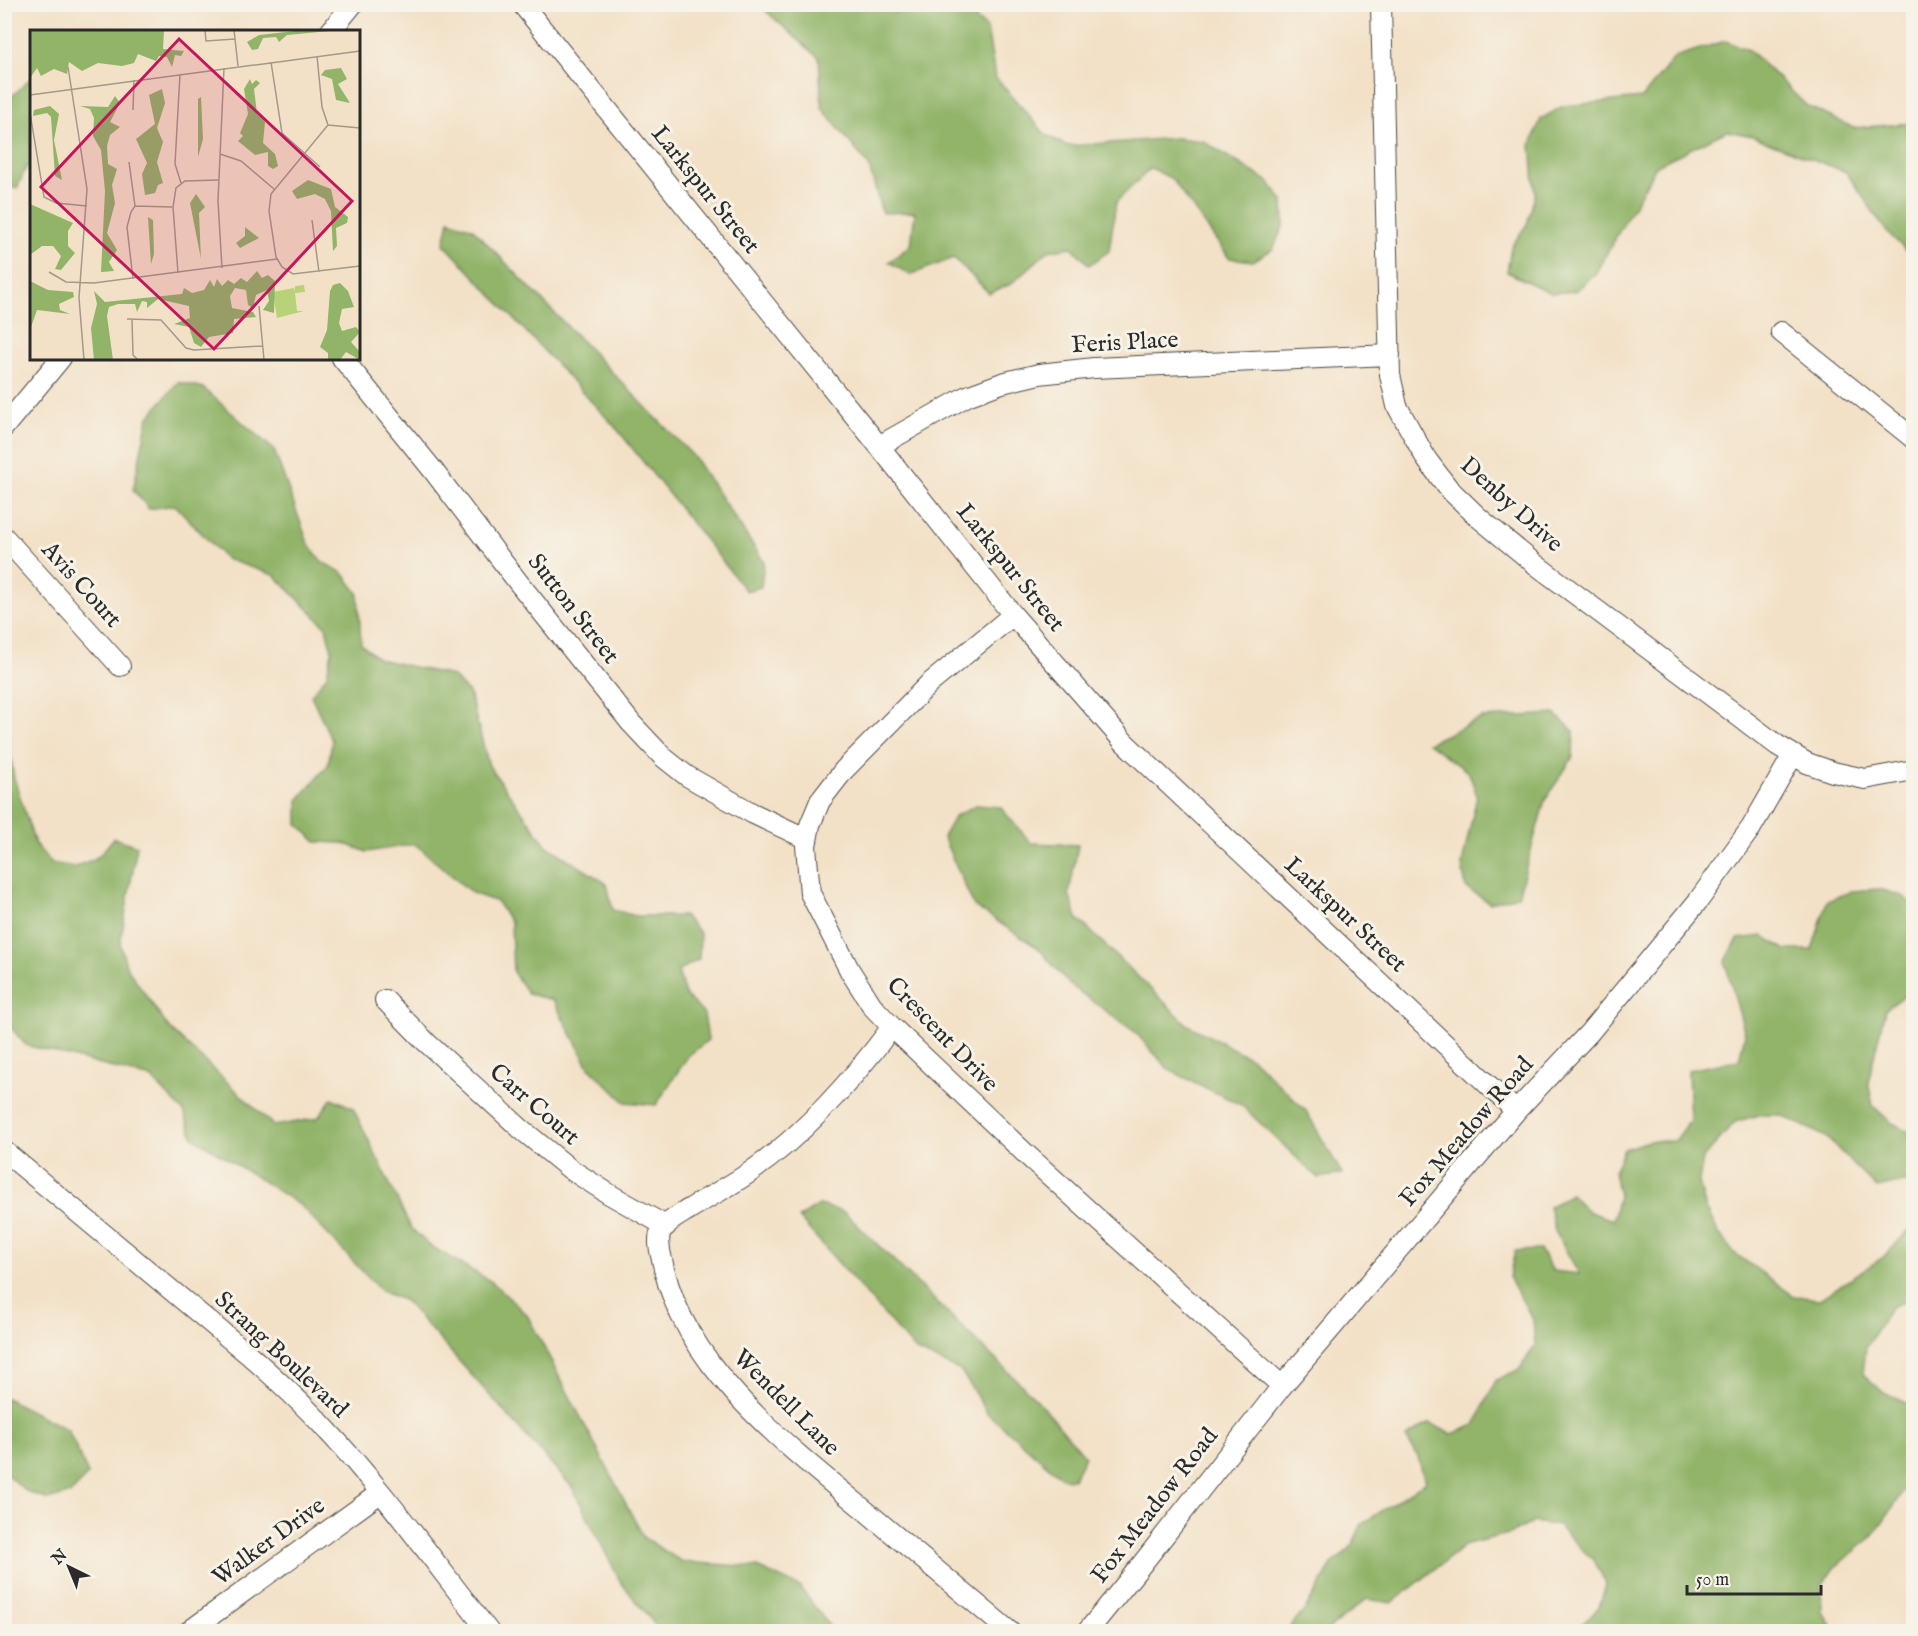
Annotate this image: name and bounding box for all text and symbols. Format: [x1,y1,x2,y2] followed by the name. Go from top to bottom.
[30,30,360,360] inset map
[644,119,766,261] street label: Larkspur Street
[1071,325,1179,361] street label: Feris Place
[1453,450,1569,560] street label: Denby Drive
[949,497,1071,639] street label: Larkspur Street
[33,535,128,635] street label: Avis Court
[520,548,626,670] street label: Sutton Street
[1277,850,1413,980] street label: Larkspur Street
[879,971,1005,1099] street label: Crescent Drive
[1393,1050,1541,1214] street label: Fox Meadow Road
[482,1057,586,1153] street label: Carr Court
[208,1285,355,1425] street label: Strang Boulevard
[726,1343,846,1463] street label: Wendell Lane
[1085,1422,1226,1590] street label: Fox Meadow Road
[207,1491,331,1593] street label: Walker Drive
[39,1537,99,1597] north arrow
[48,1545,72,1570] text: N
[1687,1558,1820,1596] scale bar
[1696,1569,1729,1592] text: 50 m

